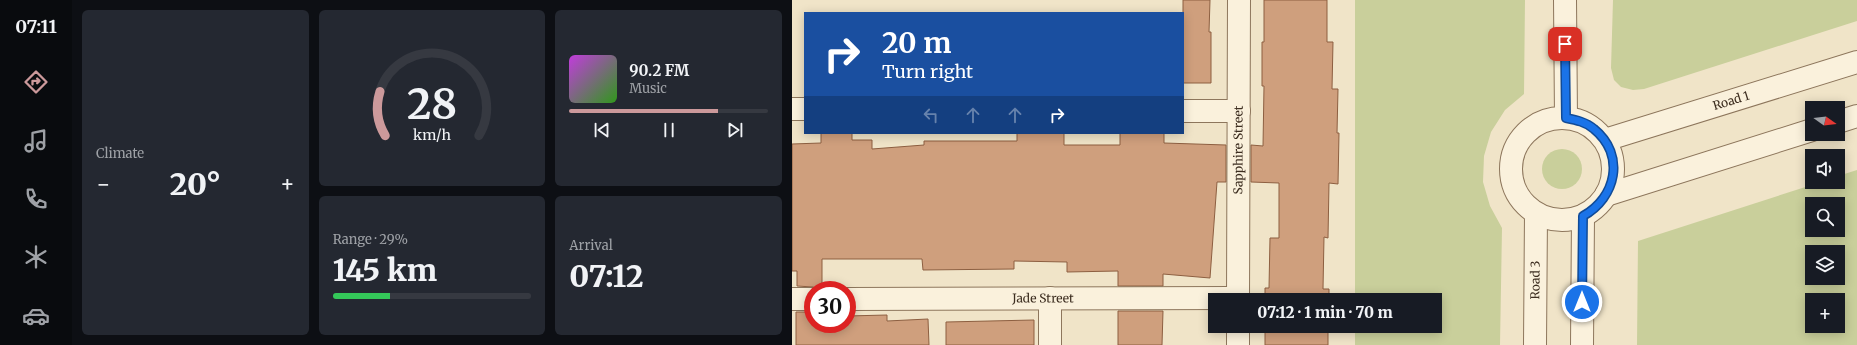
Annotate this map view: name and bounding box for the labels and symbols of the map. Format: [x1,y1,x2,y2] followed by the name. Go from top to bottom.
[1548,27,1582,61] pin
[1711,88,1752,113] street label: Road 1
[1805,101,1845,141] north arrow
[1230,105,1246,194] street label: Sapphire Street
[1527,260,1543,300] street label: Road 3
[804,281,856,333] speed limit sign: 30
[1561,281,1603,323] position arrow
[1011,290,1074,306] street label: Jade Street

